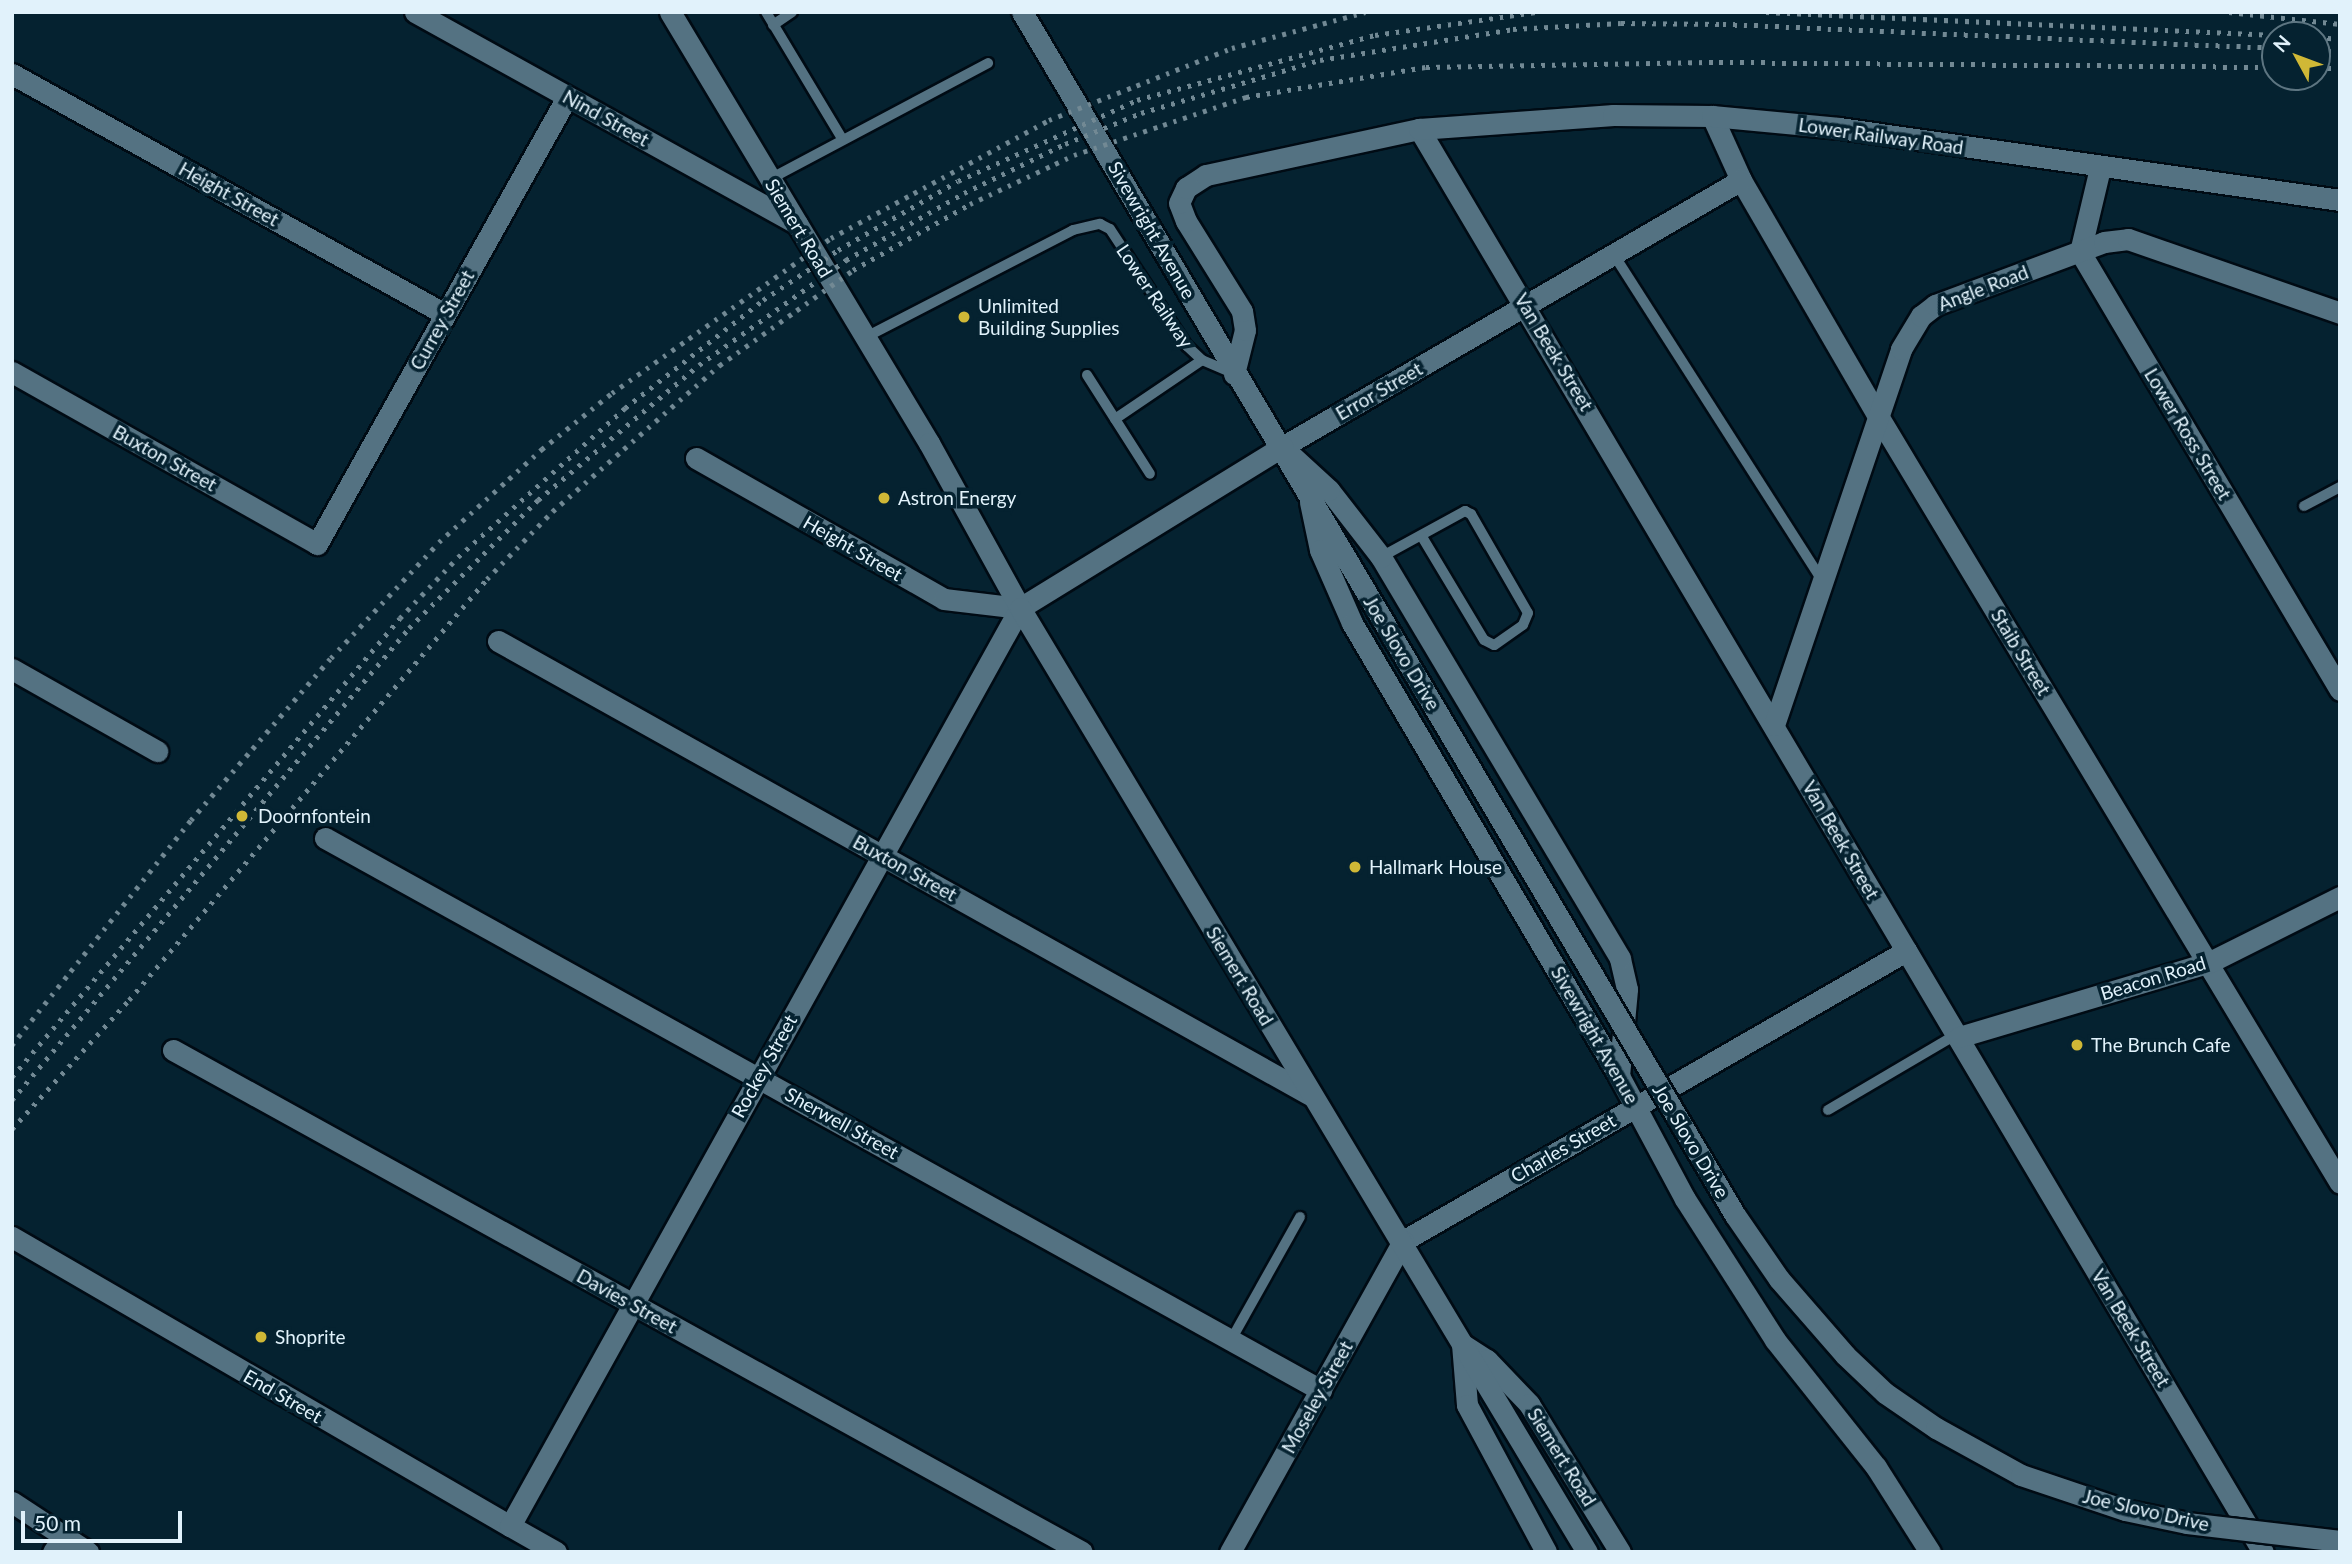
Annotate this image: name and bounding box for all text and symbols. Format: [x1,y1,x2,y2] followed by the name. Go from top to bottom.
[2261,21,2331,91] north arrow
[2268,30,2295,56] text: N
[559,85,653,151] street label: Nind Street
[1797,113,1965,159] street label: Lower Railway Road
[175,157,283,231] street label: Height Street
[1103,157,1201,303] street label: Sivewright Avenue
[761,174,837,282] street label: Siemert Road
[1112,240,1198,352] street label: Lower Railway
[1935,260,2031,316] street label: Angle Road
[405,266,479,374] street label: Currey Street
[1510,289,1598,415] street label: Van Beek Street
[978,295,1120,339] place label: Unlimited Building Supplies
[956,309,972,325] marker: Unlimited Building Supplies
[1331,357,1427,425] street label: Error Street
[2140,364,2236,504] street label: Lower Ross Street
[109,420,221,496] street label: Buxton Street
[898,487,1016,509] place label: Astron Energy
[876,490,892,506] marker: Astron Energy
[799,510,907,586] street label: Height Street
[1359,592,1445,714] street label: Joe Slovo Drive
[1986,605,2056,699] street label: Staib Street
[1798,777,1884,903] street label: Van Beek Street
[258,805,371,827] place label: Doornfontein
[232,806,252,826] marker: Doornfontein
[849,830,961,906] street label: Buxton Street
[1369,856,1502,878] place label: Hallmark House
[1347,859,1363,875] marker: Hallmark House
[1202,922,1278,1030] street label: Siemert Road
[2098,951,2208,1005] street label: Beacon Road
[1546,962,1644,1108] street label: Sivewright Avenue
[726,1010,802,1122] street label: Rockey Street
[2091,1034,2231,1056] place label: The Brunch Cafe
[2069,1037,2085,1053] marker: The Brunch Cafe
[1648,1080,1734,1202] street label: Joe Slovo Drive
[781,1082,903,1164] street label: Sherwell Street
[1507,1109,1619,1187] street label: Charles Street
[573,1264,681,1338] street label: Davies Street
[2087,1265,2175,1391] street label: Van Beek Street
[275,1326,345,1348] place label: Shoprite
[253,1329,269,1345] marker: Shoprite
[1277,1337,1357,1457] street label: Moseley Street
[240,1364,326,1428] street label: End Street
[1523,1404,1601,1510] street label: Siemert Road
[2081,1484,2211,1536] street label: Joe Slovo Drive
[24,1498,186,1542] scale bar
[34,1510,81,1535] text: 50 m

